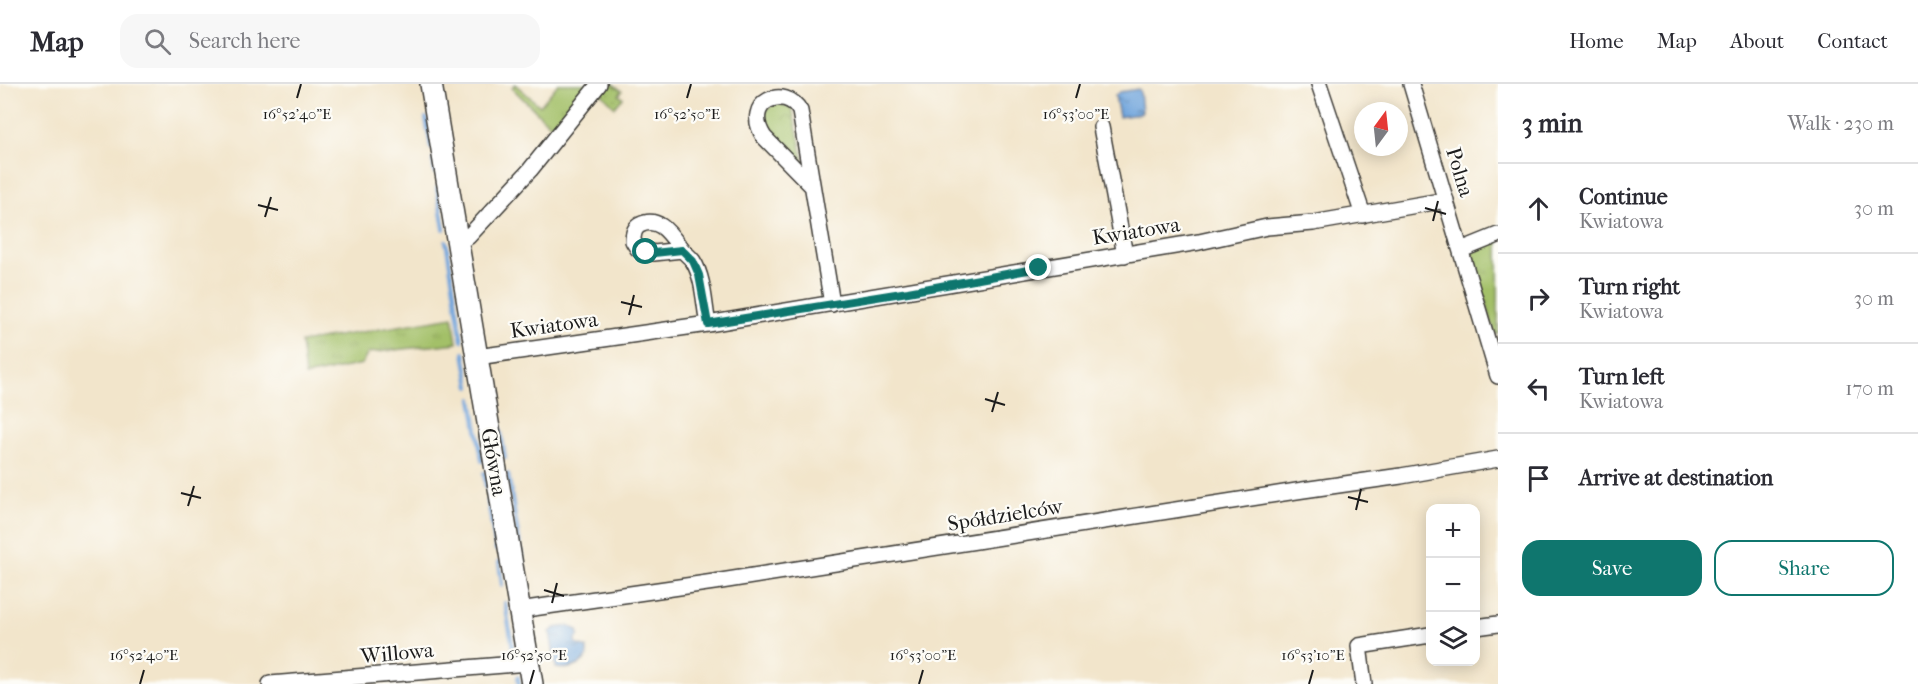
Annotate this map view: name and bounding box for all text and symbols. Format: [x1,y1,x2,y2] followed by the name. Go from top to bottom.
[120,14,540,68] search box
[30,25,84,58] text: Map
[141,25,174,58] icon: search
[189,28,300,54] text: Search here
[1569,29,1624,53] text: Home
[1657,29,1697,53] text: Map
[1730,29,1784,53] text: About
[1817,29,1888,53] text: Contact
[1354,102,1408,156] north arrow
[263,105,331,123] text: 16°52'40"E
[654,105,720,123] text: 16°52'50"E
[1043,105,1109,123] text: 16°53'00"E
[1522,108,1583,139] text: 3 min
[1788,112,1894,135] text: Walk · 230 m
[1441,144,1479,200] street label: Polna
[1579,184,1668,210] text: Continue
[1522,192,1555,225] icon: ahead
[1854,197,1894,220] text: 30 m
[1579,210,1663,233] text: Kwiatowa
[1090,212,1182,250] street label: Kwiatowa
[632,238,658,264] route start
[1025,254,1051,280] route end
[1579,274,1680,300] text: Turn right
[1522,282,1555,315] icon: right
[1854,287,1894,310] text: 30 m
[1579,300,1663,323] text: Kwiatowa
[509,307,600,343] street label: Kwiatowa
[1579,364,1665,390] text: Turn left
[1522,372,1555,405] icon: left
[1845,377,1894,400] text: 170 m
[1579,390,1663,413] text: Kwiatowa
[476,426,512,498] street label: Główna
[1522,462,1555,495] icon: arrive
[1579,465,1773,491] text: Arrive at destination
[946,494,1066,536] street label: Spółdzielców
[1426,504,1480,666] map controls
[1426,504,1480,558] button: +
[1522,540,1702,596] button: Save
[1714,540,1894,596] button: Share
[1426,558,1480,612] button: −
[1426,612,1480,666] button: layers
[358,638,435,668] street label: Willowa
[110,646,178,664] text: 16°52'40"E
[501,646,567,664] text: 16°52'50"E
[890,646,956,664] text: 16°53'00"E
[1281,646,1345,664] text: 16°53'10"E

